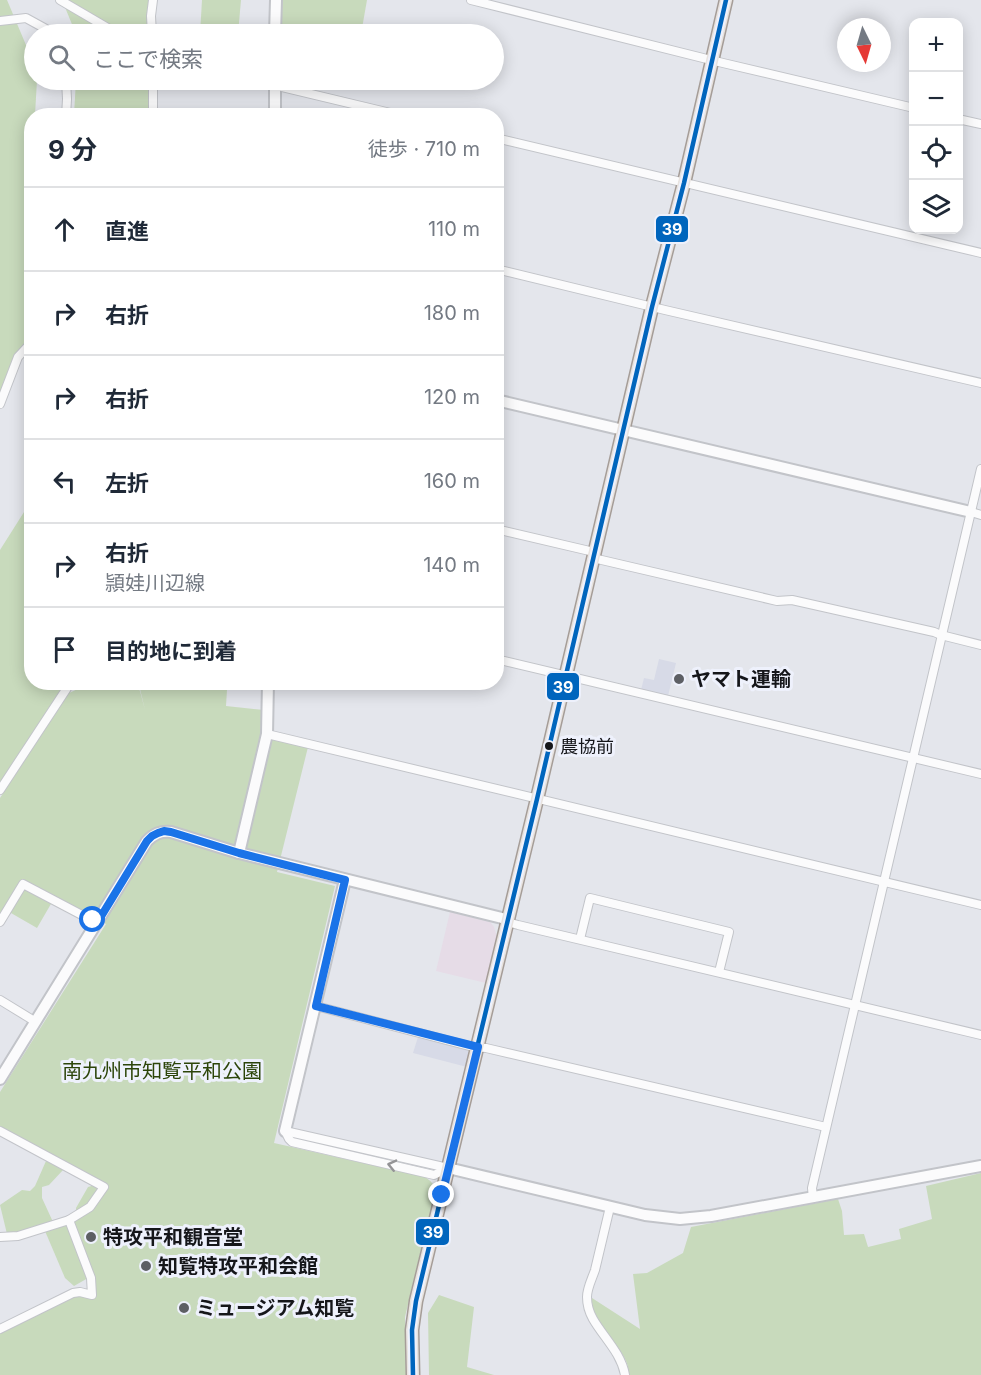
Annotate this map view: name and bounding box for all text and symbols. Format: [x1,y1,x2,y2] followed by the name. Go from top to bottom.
[837,18,891,72] north arrow
[909,18,963,234] map controls
[909,18,963,72] button: +
[24,24,504,90] search box
[45,41,78,74] icon: search
[93,46,203,72] text: ここで検索
[909,72,963,126] button: −
[909,126,963,180] button: locate
[48,134,97,165] text: 9 分
[368,137,480,161] text: 徒歩 · 710 m
[909,180,963,234] button: layers
[48,213,81,246] icon: ahead
[655,215,689,243] line badge: 39
[428,217,480,241] text: 110 m
[105,218,149,244] text: 直進
[662,219,682,239] text: 39
[48,297,81,330] icon: right
[424,301,480,325] text: 180 m
[105,302,149,328] text: 右折
[48,381,81,414] icon: right
[424,385,480,409] text: 120 m
[105,386,149,412] text: 右折
[48,465,81,498] icon: left
[424,469,480,493] text: 160 m
[105,470,149,496] text: 左折
[105,540,149,566] text: 右折
[48,549,81,582] icon: right
[423,553,480,577] text: 140 m
[105,571,205,595] text: 頴娃川辺線
[48,633,81,666] icon: arrive
[105,638,237,664] text: 目的地に到着
[691,667,791,691] place label: ヤマト運輸
[546,672,580,701] line badge: 39
[672,672,686,686] marker: ヤマト運輸
[553,677,573,697] text: 39
[560,736,614,757] place label: 農協前
[543,740,555,752] marker: 農協前
[79,906,105,932] route start
[62,1059,262,1083] park label: 南九州市知覧平和公園
[388,1160,398,1173] one-way arrow
[428,1181,454,1207] route end
[415,1218,450,1246] line badge: 39
[423,1222,443,1242] text: 39
[103,1225,243,1249] place label: 特攻平和観音堂
[84,1230,98,1244] marker: 特攻平和観音堂
[158,1254,318,1278] place label: 知覧特攻平和会館
[139,1259,153,1273] marker: 知覧特攻平和会館
[196,1296,354,1320] place label: ミュージアム知覧
[177,1301,191,1315] marker: ミュージアム知覧

